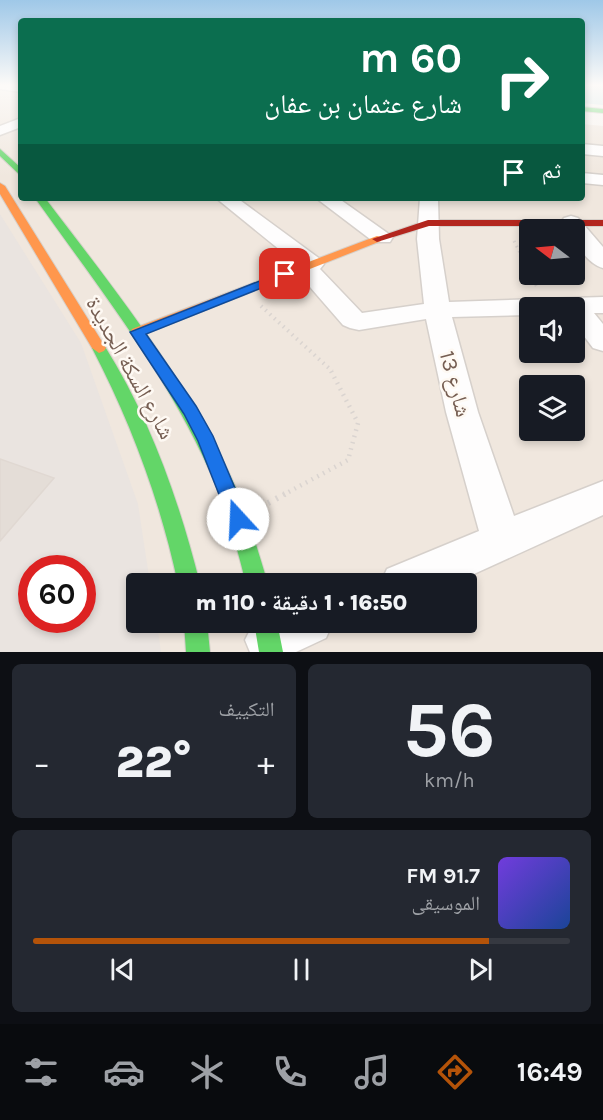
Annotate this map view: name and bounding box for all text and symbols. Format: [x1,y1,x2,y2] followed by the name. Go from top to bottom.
[359,33,462,83] text: 60 m
[483,42,561,120] icon: right
[264,88,462,120] text: شارع عثمان بن عفان
[497,156,530,189] icon: arrive
[542,158,561,184] text: ثم
[519,219,585,285] north arrow
[519,219,585,441] map controls
[259,248,310,299] pin
[268,257,301,290] icon: arrive
[80,292,180,444] street label: شارع السكة الجديدة
[519,297,585,363] button: sound
[434,348,476,420] street label: شارع 13
[519,375,585,441] button: layers
[206,487,270,551] position arrow
[18,555,96,633] speed limit sign: 60
[196,590,407,616] text: 16:50 · 1 دقيقة · 110 m
[403,684,496,776] text: 56
[218,698,275,721] text: التكييف
[115,736,192,788] text: 22°
[33,744,50,782] text: −
[257,744,275,782] text: +
[424,769,475,792] text: km/h
[406,863,480,889] text: 91.7 FM
[412,892,480,915] text: الموسيقى
[106,953,139,986] icon: previous
[285,953,318,986] icon: pause
[464,953,497,986] icon: next
[20,1051,62,1093] icon: filters
[103,1051,145,1093] icon: car
[186,1051,228,1093] icon: climate
[269,1051,311,1093] icon: phone
[351,1051,393,1093] icon: music
[434,1051,476,1093] icon: directions
[517,1056,583,1088] text: 16:49

